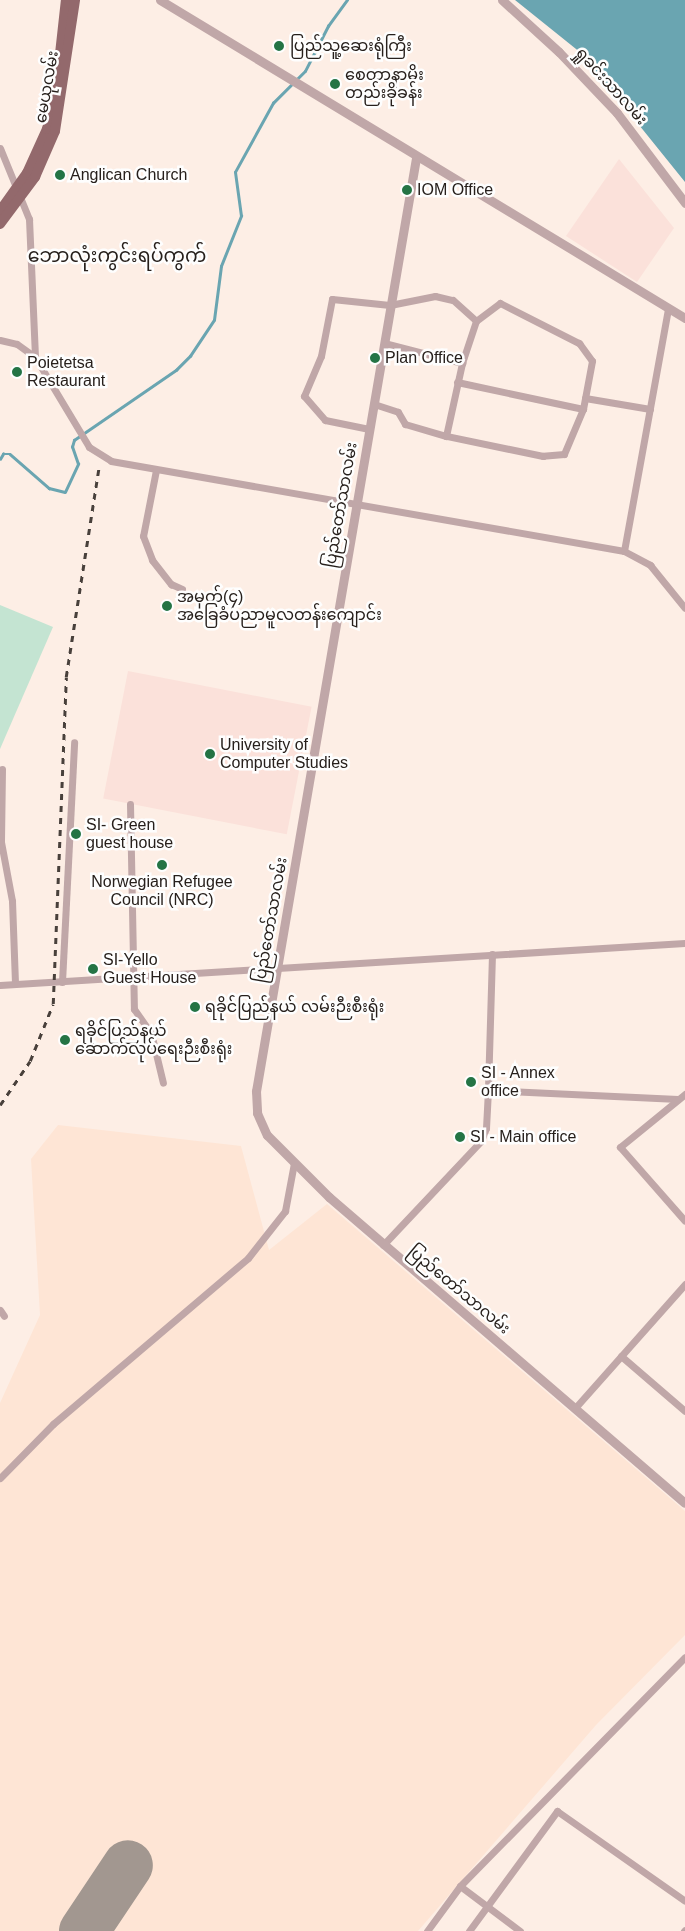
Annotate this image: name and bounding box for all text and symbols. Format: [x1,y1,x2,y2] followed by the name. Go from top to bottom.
[290,36,412,56] place label: ပြည်သူ့ဆေးရုံကြီး
[272,39,286,53] marker: ပြည်သူ့ဆေးရုံကြီး
[571,43,651,129] street label: ရှုခင်းသာလမ်း
[31,49,63,125] street label: မေယုလမ်း
[345,65,424,103] place label: စေတာနာမိုး တည်းခိုခန်း
[329,78,341,90] marker: စေတာနာမိုး တည်းခိုခန်း
[70,165,187,185] place label: Anglican Church
[54,169,66,181] marker: Anglican Church
[417,180,493,200] place label: IOM Office
[401,184,413,196] marker: IOM Office
[28,245,206,267] district label: ဘောလုံးကွင်းရပ်ကွက်
[385,348,463,368] place label: Plan Office
[369,352,381,364] marker: Plan Office
[27,353,105,391] place label: Poietetsa Restaurant
[11,366,23,378] marker: Poietetsa Restaurant
[321,441,361,569] street label: ပြည်တော်သာလမ်း
[177,587,382,625] place label: အမှတ်(၄) အခြေခံပညာမူလတန်းကျောင်း
[161,600,173,612] marker: အမှတ်(၄) အခြေခံပညာမူလတန်းကျောင်း
[220,735,348,773] place label: University of Computer Studies
[204,748,216,760] marker: University of Computer Studies
[86,815,173,853] place label: SI- Green guest house
[70,828,82,840] marker: SI- Green guest house
[251,856,291,984] street label: ပြည်တော်သာလမ်း
[156,859,168,871] marker: Norwegian Refugee Council (NRC)
[91,872,233,910] place label: Norwegian Refugee Council (NRC)
[103,950,196,988] place label: SI-Yello Guest House
[87,963,99,975] marker: SI-Yello Guest House
[205,997,384,1017] place label: ရခိုင်ပြည်နယ် လမ်းဉီးစီးရုံး
[189,1001,201,1013] marker: ရခိုင်ပြည်နယ် လမ်းဉီးစီးရုံး
[75,1021,232,1059] place label: ရခိုင်ပြည်နယ် ဆောက်လုပ်ရေးဉီးစီးရုံး
[59,1034,71,1046] marker: ရခိုင်ပြည်နယ် ဆောက်လုပ်ရေးဉီးစီးရုံး
[481,1063,556,1101] place label: SI - Annex office
[465,1076,477,1088] marker: SI - Annex office
[470,1127,576,1147] place label: SI - Main office
[454,1131,466,1143] marker: SI - Main office
[404,1242,514,1338] street label: ပြည်တော်သာလမ်း

